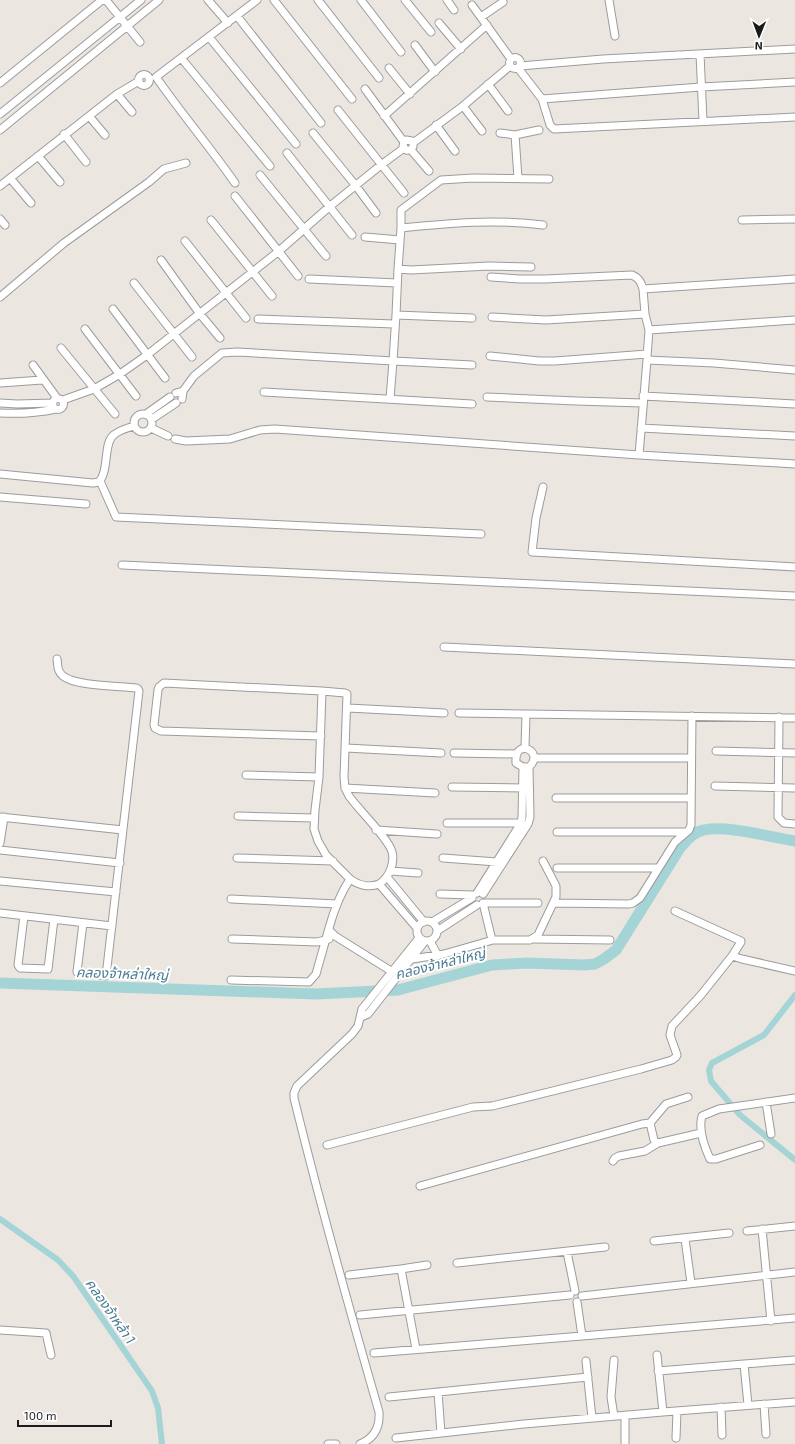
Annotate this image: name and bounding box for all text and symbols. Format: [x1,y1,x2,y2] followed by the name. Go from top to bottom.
[739,16,779,56] north arrow
[755,40,763,53] text: N
[393,943,489,982] water label: คลองจ้าหล่าใหญ่
[76,963,170,983] water label: คลองจ้าหล่าใหญ่
[82,1275,140,1347] water label: คลองจ้าหล้า 1
[18,1402,111,1428] scale bar
[24,1408,56,1422] text: 100 m

